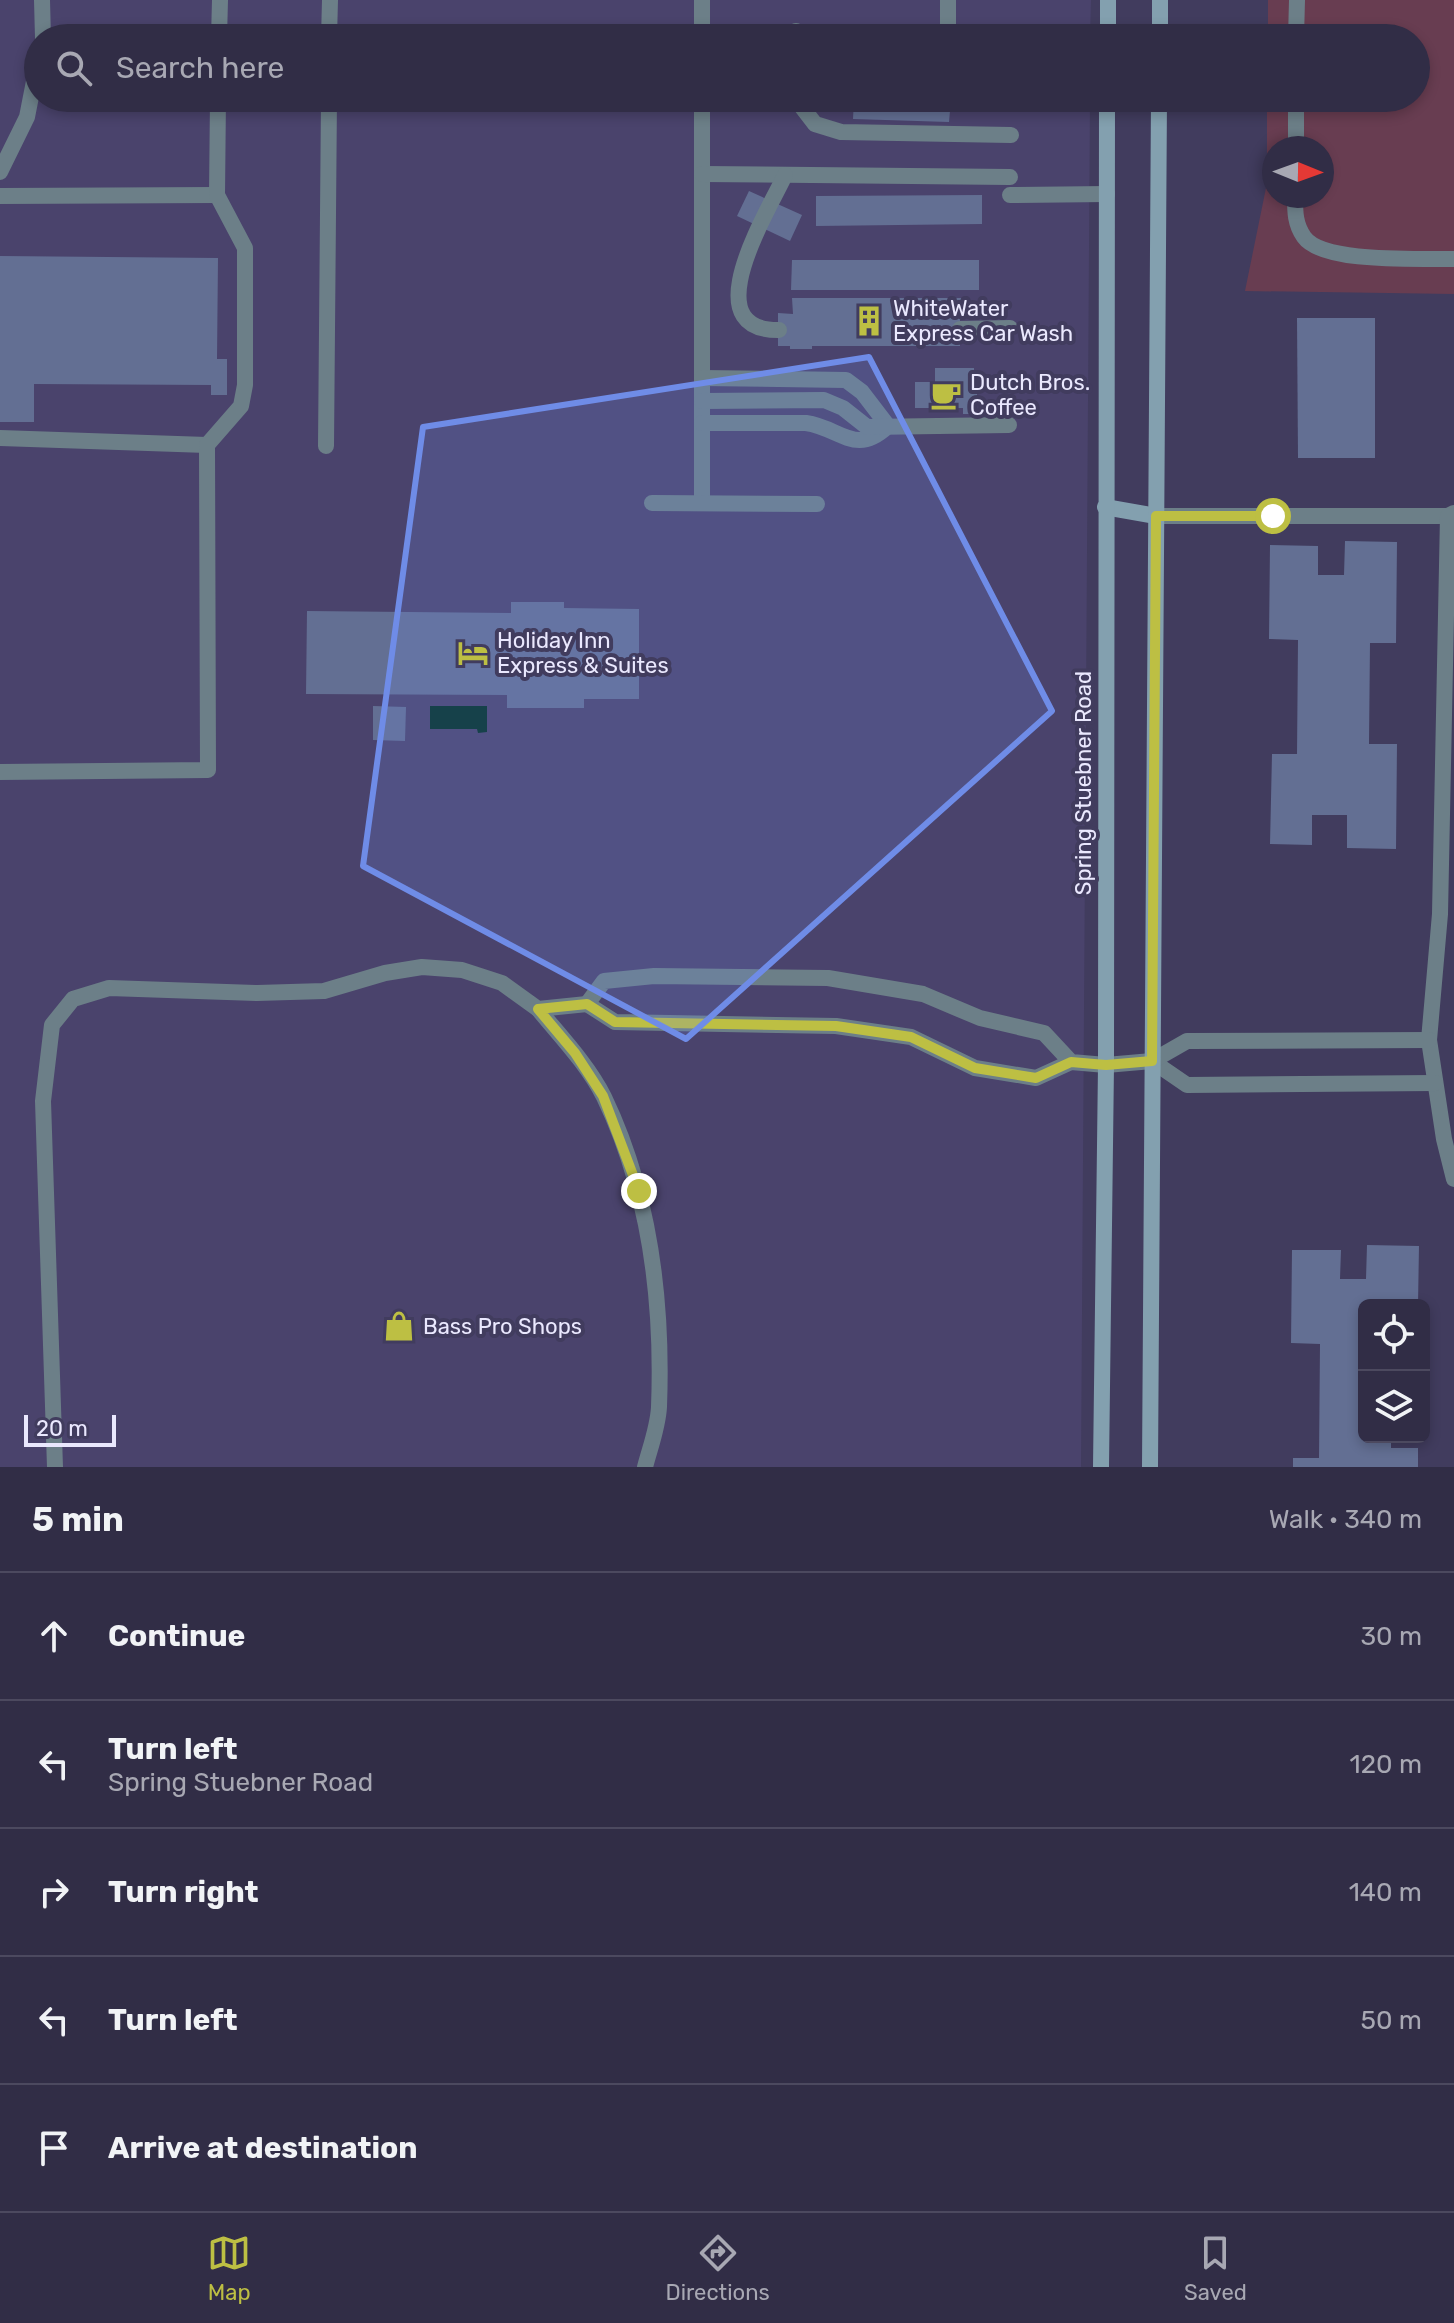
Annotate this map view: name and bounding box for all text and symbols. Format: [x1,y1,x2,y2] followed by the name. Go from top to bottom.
[24,24,1430,112] search box
[52,46,96,90] icon: search
[116,50,284,86] text: Search here
[1262,136,1334,208] north arrow
[893,295,1073,347] place label: WhiteWater Express Car Wash
[852,304,886,338] building icon: WhiteWater Express Car Wash
[970,369,1090,421] place label: Dutch Bros. Coffee
[929,378,963,412] cafe icon: Dutch Bros. Coffee
[1255,498,1291,534] route start
[497,627,669,679] place label: Holiday Inn Express & Suites
[456,636,490,670] hotel icon: Holiday Inn Express & Suites
[1070,671,1097,895] street label: Spring Stuebner Road
[621,1173,657,1209] route end
[1358,1299,1430,1443] map controls
[1358,1299,1430,1371] button: locate
[382,1309,416,1343] shop icon: Bass Pro Shops
[423,1313,582,1340] place label: Bass Pro Shops
[1358,1371,1430,1443] button: layers
[24,1411,116,1447] scale bar
[36,1415,88,1442] text: 20 m
[32,1499,124,1540] text: 5 min
[1269,1504,1422,1535] text: Walk · 340 m
[32,1614,76,1658] icon: ahead
[108,1618,245,1654] text: Continue
[1360,1621,1422,1652] text: 30 m
[108,1731,238,1767] text: Turn left
[32,1742,76,1786] icon: left
[1350,1749,1422,1780] text: 120 m
[108,1767,373,1798] text: Spring Stuebner Road
[32,1870,76,1914] icon: right
[108,1874,259,1910] text: Turn right
[1349,1877,1422,1908] text: 140 m
[32,1998,76,2042] icon: left
[108,2002,238,2038] text: Turn left
[1361,2005,1422,2036] text: 50 m
[32,2126,76,2170] icon: arrive
[108,2130,418,2166] text: Arrive at destination
[207,2231,251,2306] tab: Map
[665,2231,770,2306] tab: Directions
[1184,2231,1247,2306] tab: Saved

